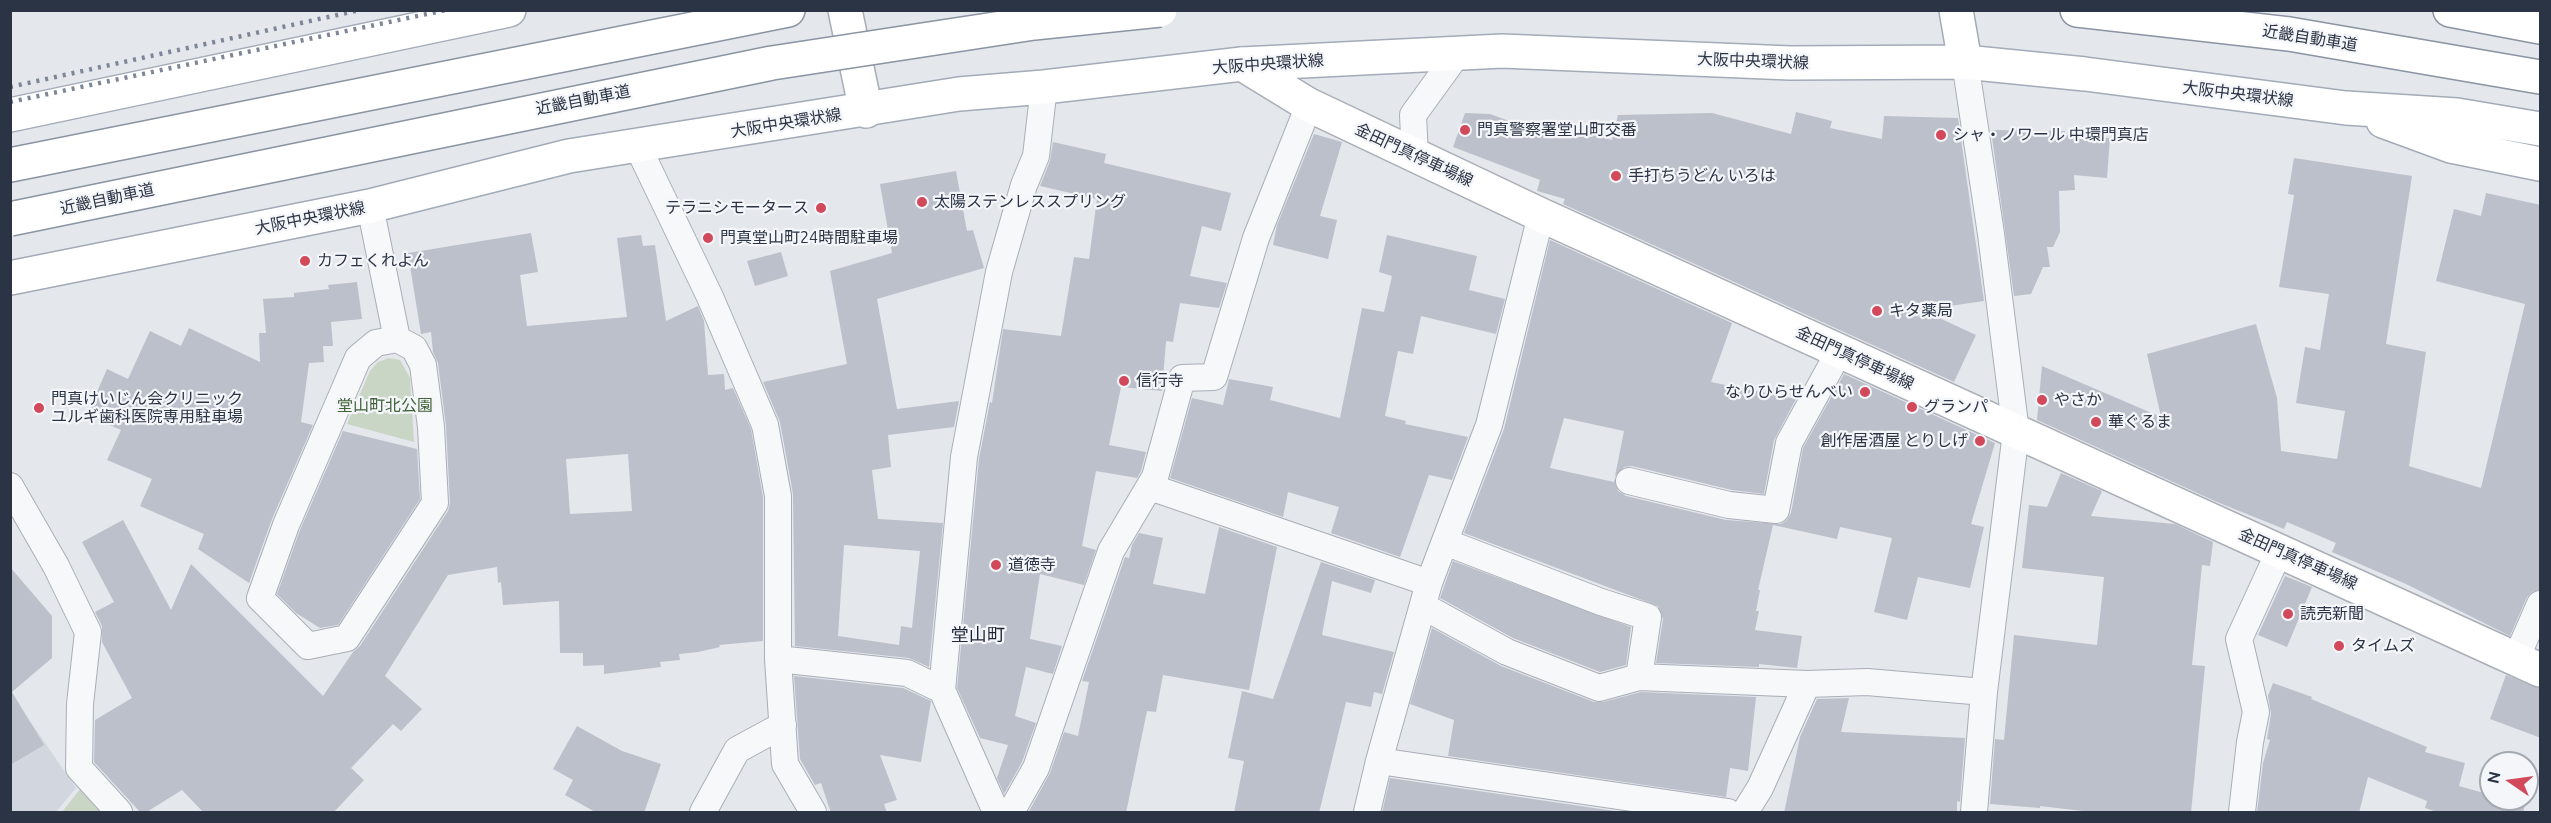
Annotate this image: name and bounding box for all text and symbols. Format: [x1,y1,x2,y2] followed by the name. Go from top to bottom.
[2261,21,2359,55] street label: 近畿自動車道
[1697,49,1809,73] street label: 大阪中央環状線
[1211,51,1325,77] street label: 大阪中央環状線
[2181,78,2295,110] street label: 大阪中央環状線
[534,81,632,119] street label: 近畿自動車道
[729,105,843,141] street label: 大阪中央環状線
[1352,119,1476,191] street label: 金田門真停車場線
[1477,120,1637,140] place label: 門真警察署堂山町交番
[1458,123,1472,137] marker: 門真警察署堂山町交番
[1953,125,2149,145] place label: シャ・ノワール 中環門真店
[1934,128,1948,142] marker: シャ・ノワール 中環門真店
[1628,166,1776,186] place label: 手打ちうどん いろは
[1609,169,1623,183] marker: 手打ちうどん いろは
[58,180,156,218] street label: 近畿自動車道
[934,192,1126,212] place label: 太陽ステンレススプリング
[915,195,929,209] marker: 太陽ステンレススプリング
[253,198,367,238] street label: 大阪中央環状線
[665,198,809,218] place label: テラニシモータース
[814,201,828,215] marker: テラニシモータース
[720,228,898,248] place label: 門真堂山町24時間駐車場
[701,231,715,245] marker: 門真堂山町24時間駐車場
[317,251,429,271] place label: カフェくれよん
[298,254,312,268] marker: カフェくれよん
[1889,301,1953,321] place label: キタ薬局
[1870,304,1884,318] marker: キタ薬局
[1793,322,1917,394] street label: 金田門真停車場線
[1136,371,1184,391] place label: 信行寺
[1117,374,1131,388] marker: 信行寺
[1725,382,1853,402] place label: なりひらせんべい
[1858,385,1872,399] marker: なりひらせんべい
[51,389,243,427] place label: 門真けいじん会クリニック ユルギ歯科医院専用駐車場
[2054,390,2102,410] place label: やさか
[2035,393,2049,407] marker: やさか
[337,396,433,416] park label: 堂山町北公園
[1924,397,1988,417] place label: グランパ
[1905,400,1919,414] marker: グランパ
[32,401,46,415] marker: 門真けいじん会クリニック ユルギ歯科医院専用駐車場
[2108,412,2172,432] place label: 華ぐるま
[2089,415,2103,429] marker: 華ぐるま
[1820,431,1968,451] place label: 創作居酒屋 とりしげ
[1973,434,1987,448] marker: 創作居酒屋 とりしげ
[2236,524,2360,594] street label: 金田門真停車場線
[1008,555,1056,575] place label: 道徳寺
[989,558,1003,572] marker: 道徳寺
[2300,604,2364,624] place label: 読売新聞
[2281,607,2295,621] marker: 読売新聞
[951,624,1005,646] district label: 堂山町
[2351,636,2415,656] place label: タイムズ
[2332,639,2346,653] marker: タイムズ
[2479,751,2539,811] north arrow
[2483,770,2504,785] text: N

